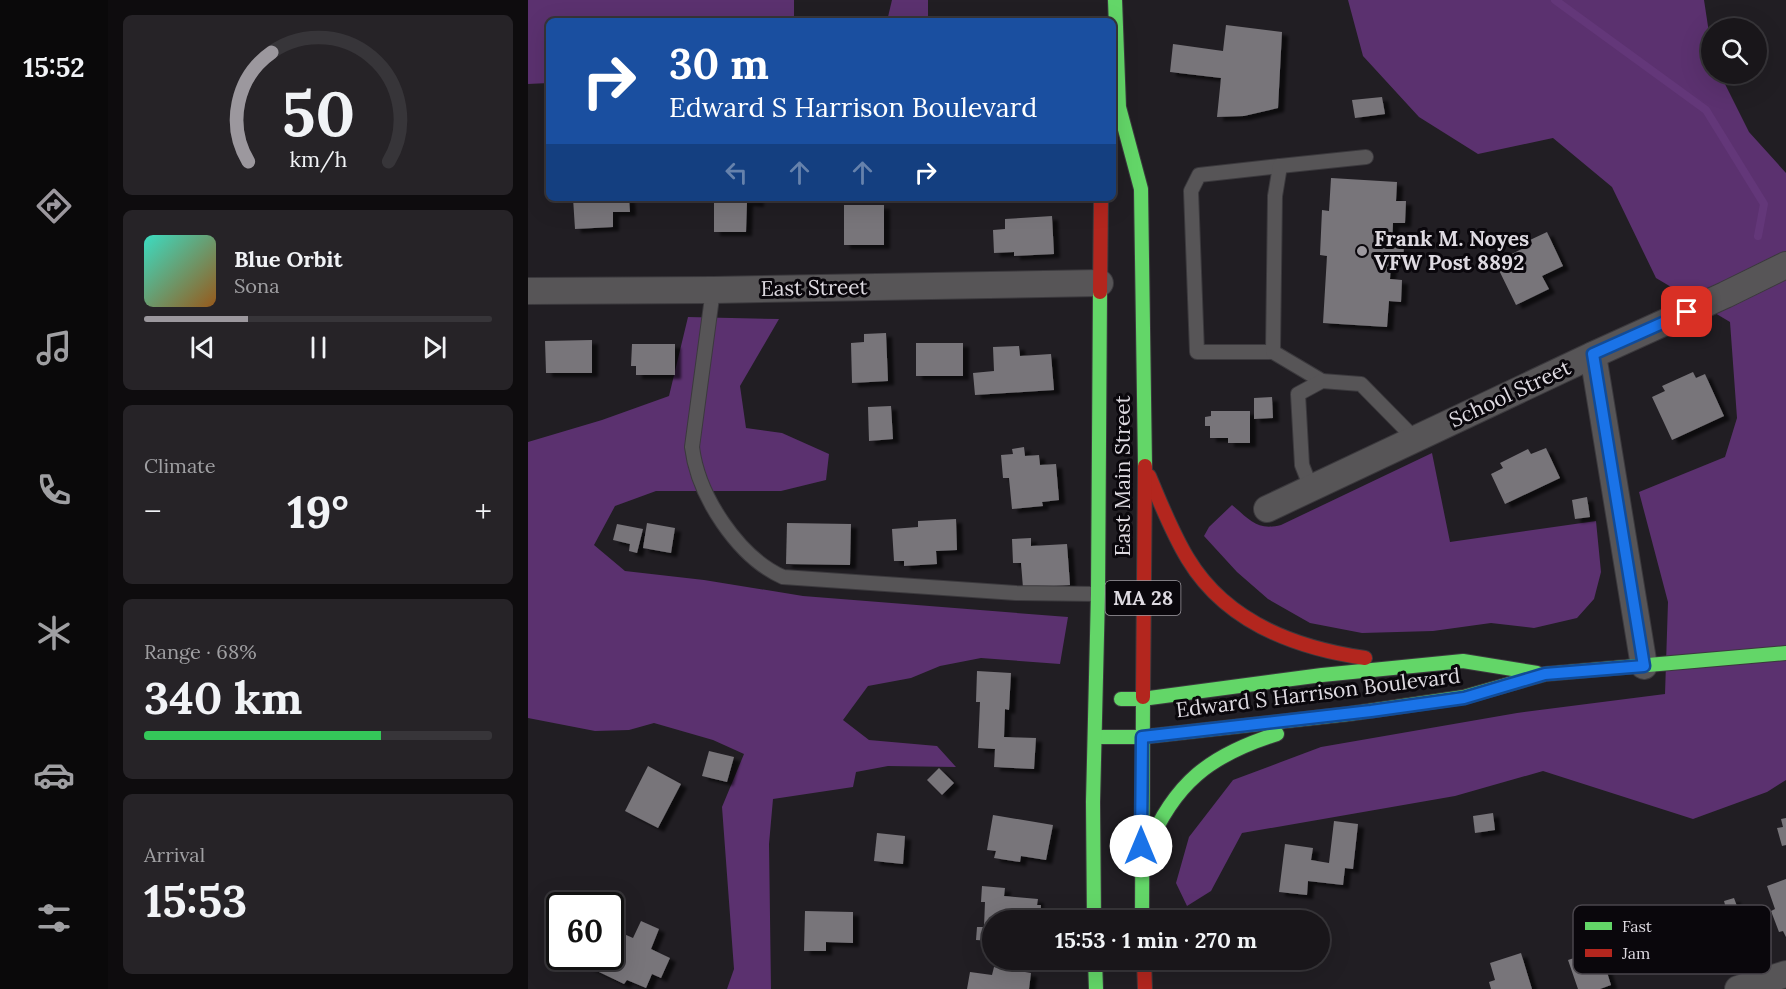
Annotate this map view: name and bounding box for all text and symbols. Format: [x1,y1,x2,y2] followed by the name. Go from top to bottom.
[1701,18,1767,84] map controls
[1701,18,1767,84] button: search
[669,37,769,91] text: 30 m
[570,42,648,120] icon: right
[23,50,85,84] text: 15:52
[281,73,355,153] text: 50
[669,90,1037,124] text: Edward S Harrison Boulevard
[289,145,347,173] text: km/h
[720,156,753,189] icon: left
[783,156,816,189] icon: ahead
[846,156,879,189] icon: ahead
[909,156,942,189] icon: right
[33,185,75,227] icon: directions
[1374,225,1529,276] place label: Frank M. Noyes VFW Post 8892
[1355,244,1369,258] marker: Frank M. Noyes VFW Post 8892
[234,245,342,273] text: Blue Orbit
[234,273,280,298] text: Sona
[760,273,868,302] street label: East Street
[1661,286,1712,337] pin
[1670,295,1703,328] icon: arrive
[33,327,75,369] icon: music
[186,331,219,364] icon: previous
[302,331,335,364] icon: pause
[418,331,451,364] icon: next
[1445,353,1576,433] street label: School Street
[1109,395,1136,557] street label: East Main Street
[144,453,216,478] text: Climate
[33,469,75,511] icon: phone
[287,483,349,540] text: 19°
[144,490,162,532] text: −
[474,490,492,532] text: +
[1106,581,1180,615] road number: MA 28
[33,612,75,654] icon: climate
[144,639,257,664] text: Range · 68%
[1174,662,1462,723] street label: Edward S Harrison Boulevard
[144,669,302,726] text: 340 km
[33,754,75,796] icon: car
[1109,814,1173,878] position arrow
[144,842,205,867] text: Arrival
[144,872,247,929] text: 15:53
[546,892,624,970] speed limit sign: 60
[33,897,75,939] icon: filters
[1573,905,1771,974] legend
[1622,916,1653,936] text: Fast
[1055,926,1257,954] text: 15:53 · 1 min · 270 m
[1621,943,1650,963] text: Jam

